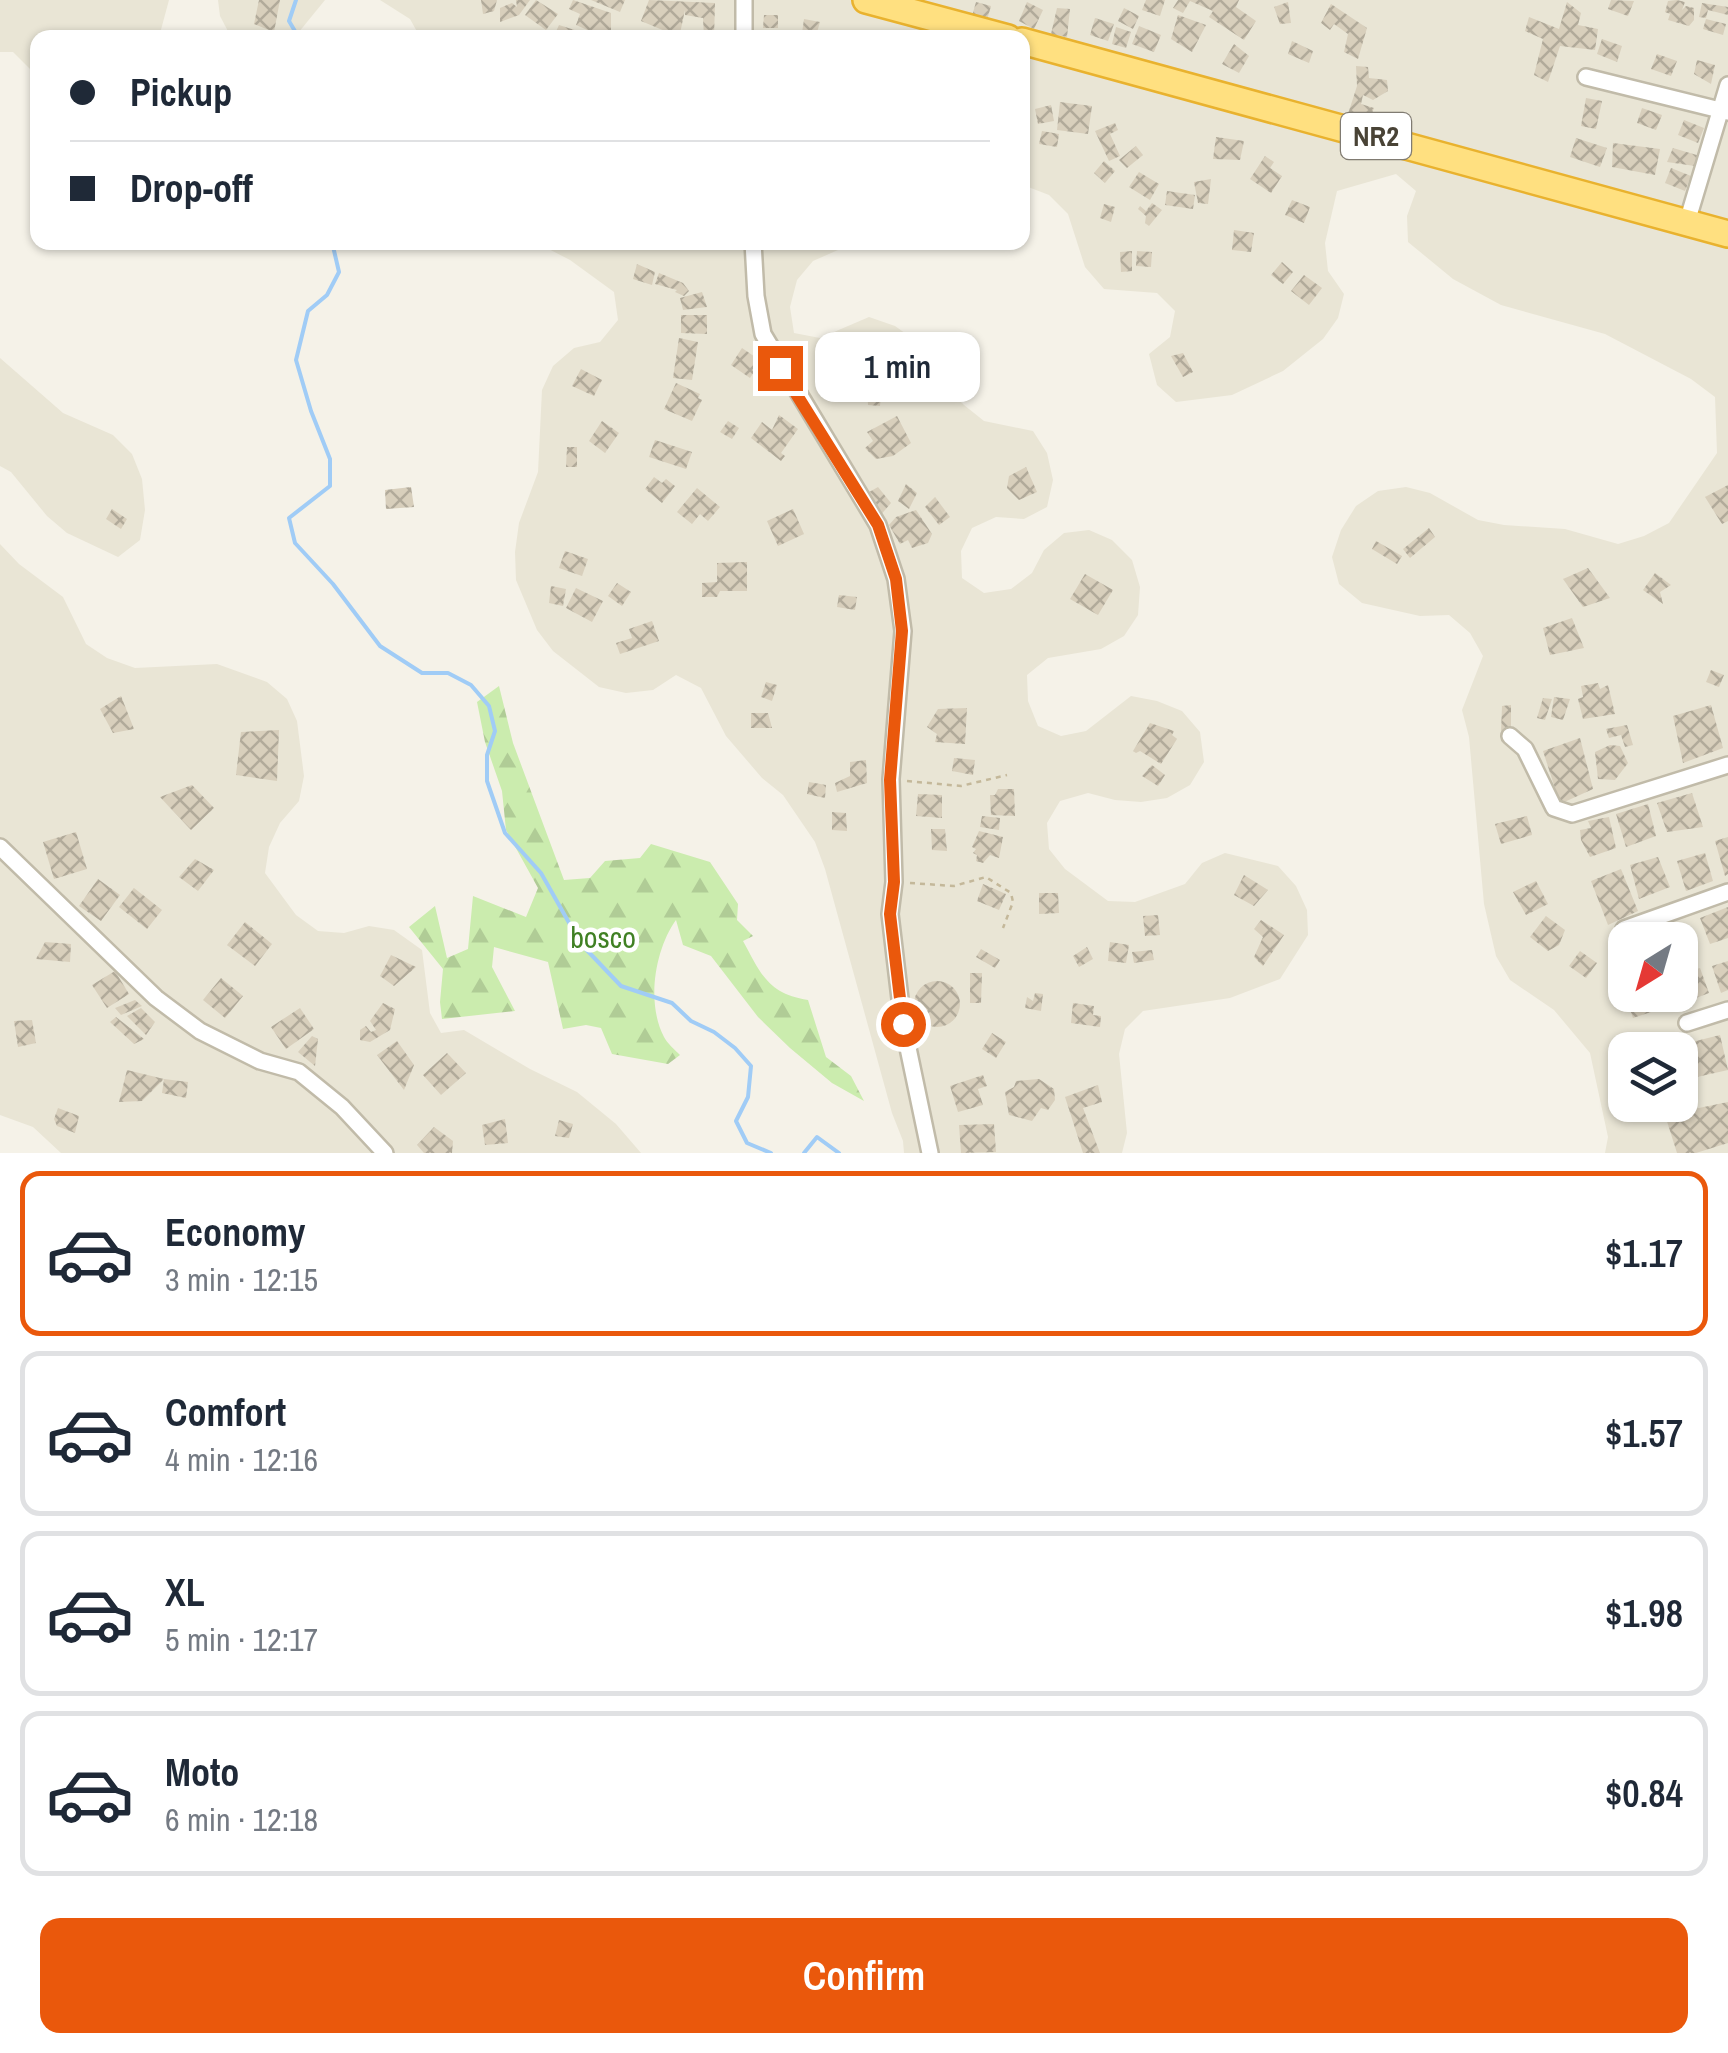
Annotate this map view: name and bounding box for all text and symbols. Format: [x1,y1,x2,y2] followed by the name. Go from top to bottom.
[130,67,232,118] text: Pickup
[1341,113,1411,159] road number: NR2
[130,163,253,214] text: Drop-off
[815,333,980,403] callout: 1 min
[864,345,931,388] text: 1 min
[758,346,803,391] route end
[570,917,636,957] park label: bosco
[1608,922,1698,1012] north arrow
[1608,922,1698,1122] map controls
[881,1002,926,1047] route start
[1608,1032,1698,1122] button: layers
[165,1207,305,1258] text: Economy
[45,1209,135,1299] icon: car
[1605,1228,1683,1279] text: $1.17
[165,1258,318,1301] text: 3 min · 12:15
[165,1387,286,1438] text: Comfort
[45,1389,135,1479] icon: car
[1605,1408,1683,1459] text: $1.57
[165,1438,318,1481] text: 4 min · 12:16
[165,1567,205,1618] text: XL
[45,1569,135,1659] icon: car
[1605,1588,1683,1639] text: $1.98
[165,1618,318,1661] text: 5 min · 12:17
[165,1747,239,1798] text: Moto
[45,1749,135,1839] icon: car
[1605,1768,1683,1819] text: $0.84
[165,1798,318,1841] text: 6 min · 12:18
[40,1918,1688,2033] button: Confirm

